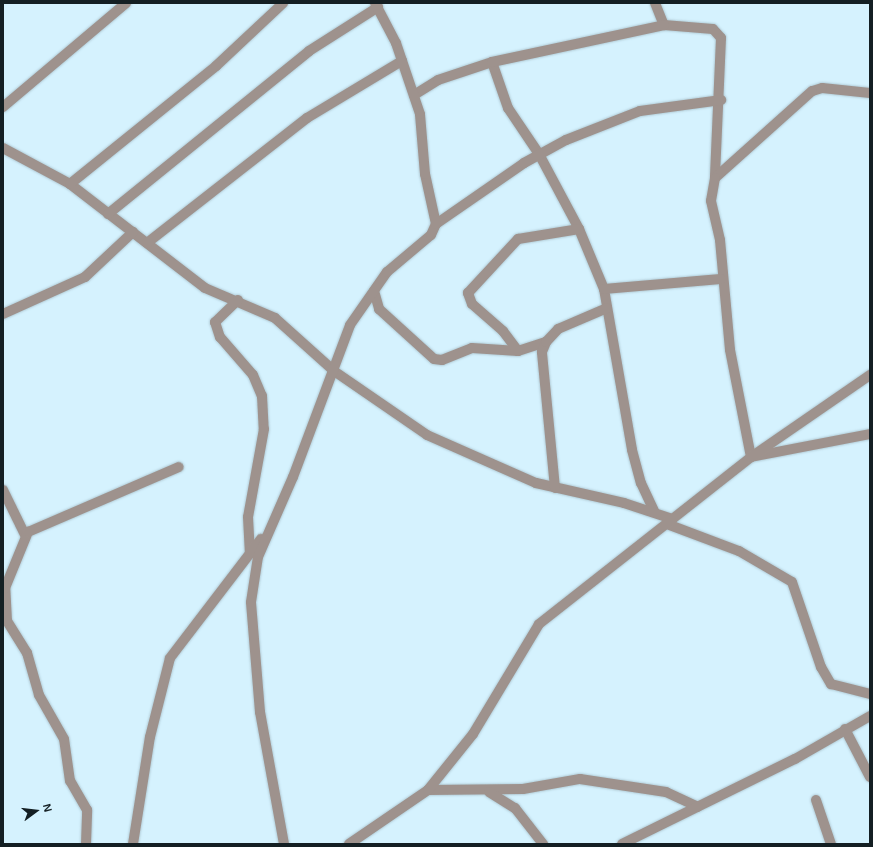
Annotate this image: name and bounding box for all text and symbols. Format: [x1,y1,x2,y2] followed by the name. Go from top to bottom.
[16,791,56,831] north arrow
[41,802,54,813] text: N

